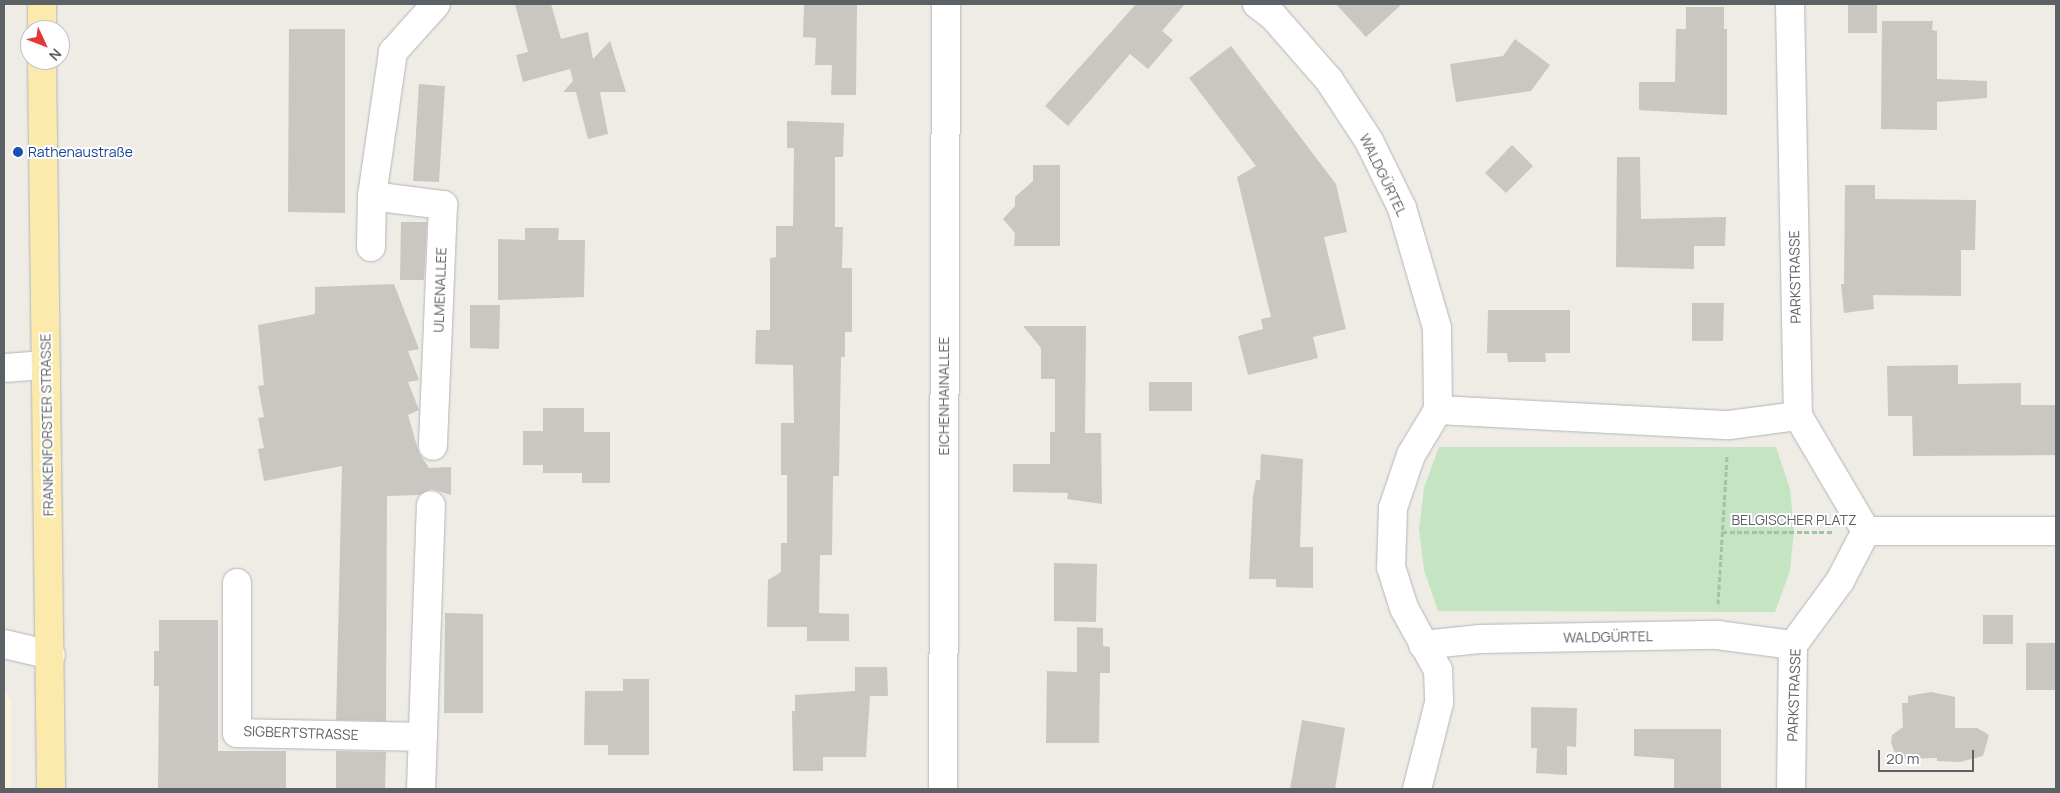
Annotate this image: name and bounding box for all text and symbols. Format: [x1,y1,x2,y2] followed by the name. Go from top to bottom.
[20,20,70,70] north arrow
[45,45,66,65] text: N
[1356,131,1410,219] street label: WALDGÜRTEL
[28,144,133,160] place label: Rathenaustraße
[12,146,24,158] marker: Rathenaustraße
[1786,230,1804,324] street label: PARKSTRASSE
[430,247,450,333] street label: ULMENALLEE
[37,334,57,516] street label: FRANKENFORSTER STRASSE
[936,337,952,455] street label: EICHENHAINALLEE
[1732,512,1856,528] street label: BELGISCHER PLATZ
[1563,628,1653,646] street label: WALDGÜRTEL
[1784,648,1804,742] street label: PARKSTRASSE
[243,723,359,743] street label: SIGBERTSTRASSE
[1880,740,1976,772] scale bar
[1886,748,1919,769] text: 20 m

